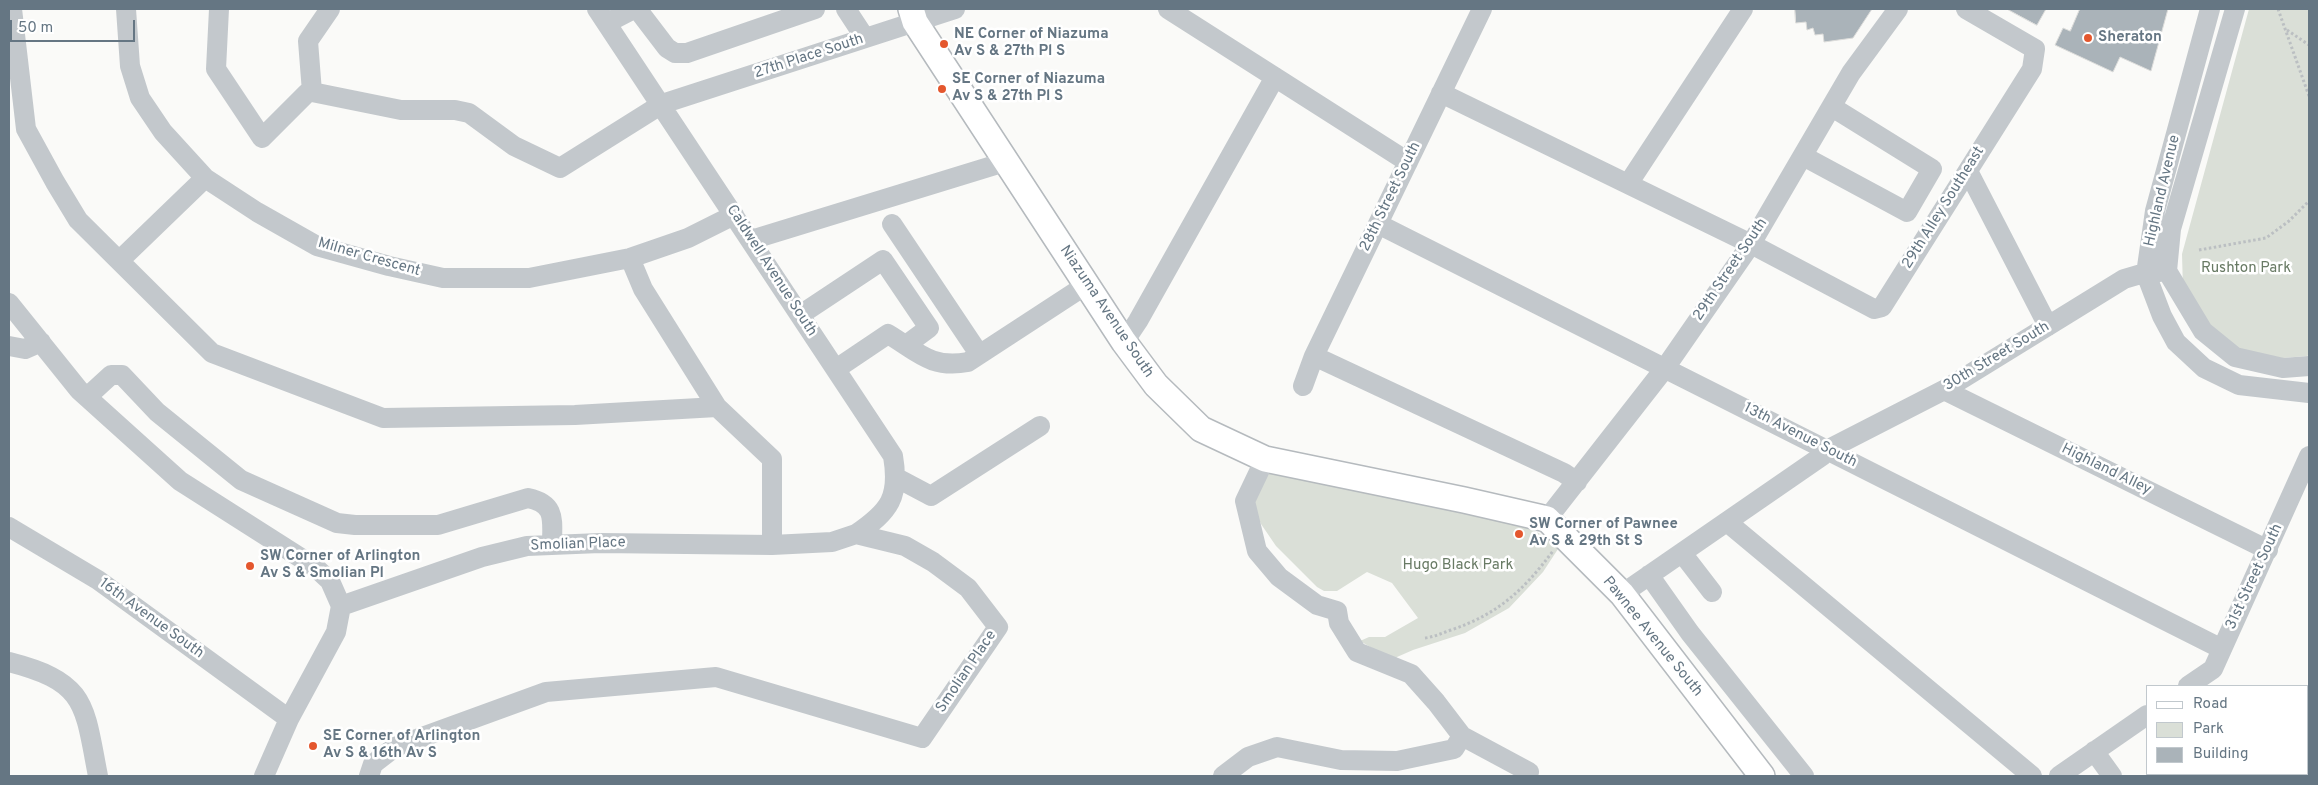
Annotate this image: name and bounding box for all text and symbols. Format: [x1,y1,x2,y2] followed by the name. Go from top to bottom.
[12,10,138,42] scale bar
[18,19,53,38] text: 50 m
[954,26,1109,61] place label: NE Corner of Niazuma Av S & 27th Pl S
[2098,29,2162,47] place label: Sheraton
[752,31,866,83] street label: 27th Place South
[2082,32,2094,44] marker: Sheraton
[938,38,950,50] marker: NE Corner of Niazuma Av S & 27th Pl S
[952,71,1105,106] place label: SE Corner of Niazuma Av S & 27th Pl S
[936,83,948,95] marker: SE Corner of Niazuma Av S & 27th Pl S
[2141,133,2185,249] street label: Highland Avenue
[1357,139,1425,255] street label: 28th Street South
[1899,144,1989,272] street label: 29th Alley Southeast
[722,202,820,340] street label: Caldwell Avenue South
[1690,215,1772,325] street label: 29th Street South
[316,235,422,281] street label: Milner Crescent
[1055,242,1157,382] street label: Niazuma Avenue South
[2201,260,2291,278] park label: Rushton Park
[1941,318,2053,396] street label: 30th Street South
[1740,400,1860,472] street label: 13th Avenue South
[2058,441,2154,499] street label: Highland Alley
[1529,516,1678,551] place label: SW Corner of Pawnee Av S & 29th St S
[2223,521,2287,633] street label: 31st Street South
[1513,528,1525,540] marker: SW Corner of Pawnee Av S & 29th St S
[530,534,626,556] street label: Smolian Place
[260,548,420,583] place label: SW Corner of Arlington Av S & Smolian Pl
[1403,557,1513,575] park label: Hugo Black Park
[244,560,256,572] marker: SW Corner of Arlington Av S & Smolian Pl
[1598,573,1706,701] street label: Pawnee Avenue South
[95,575,207,663] street label: 16th Avenue South
[933,627,1001,717] street label: Smolian Place
[2146,685,2308,775] legend
[2193,695,2228,714] text: Road
[2193,720,2224,739] text: Park
[323,728,480,763] place label: SE Corner of Arlington Av S & 16th Av S
[307,740,319,752] marker: SE Corner of Arlington Av S & 16th Av S
[2193,745,2248,764] text: Building

